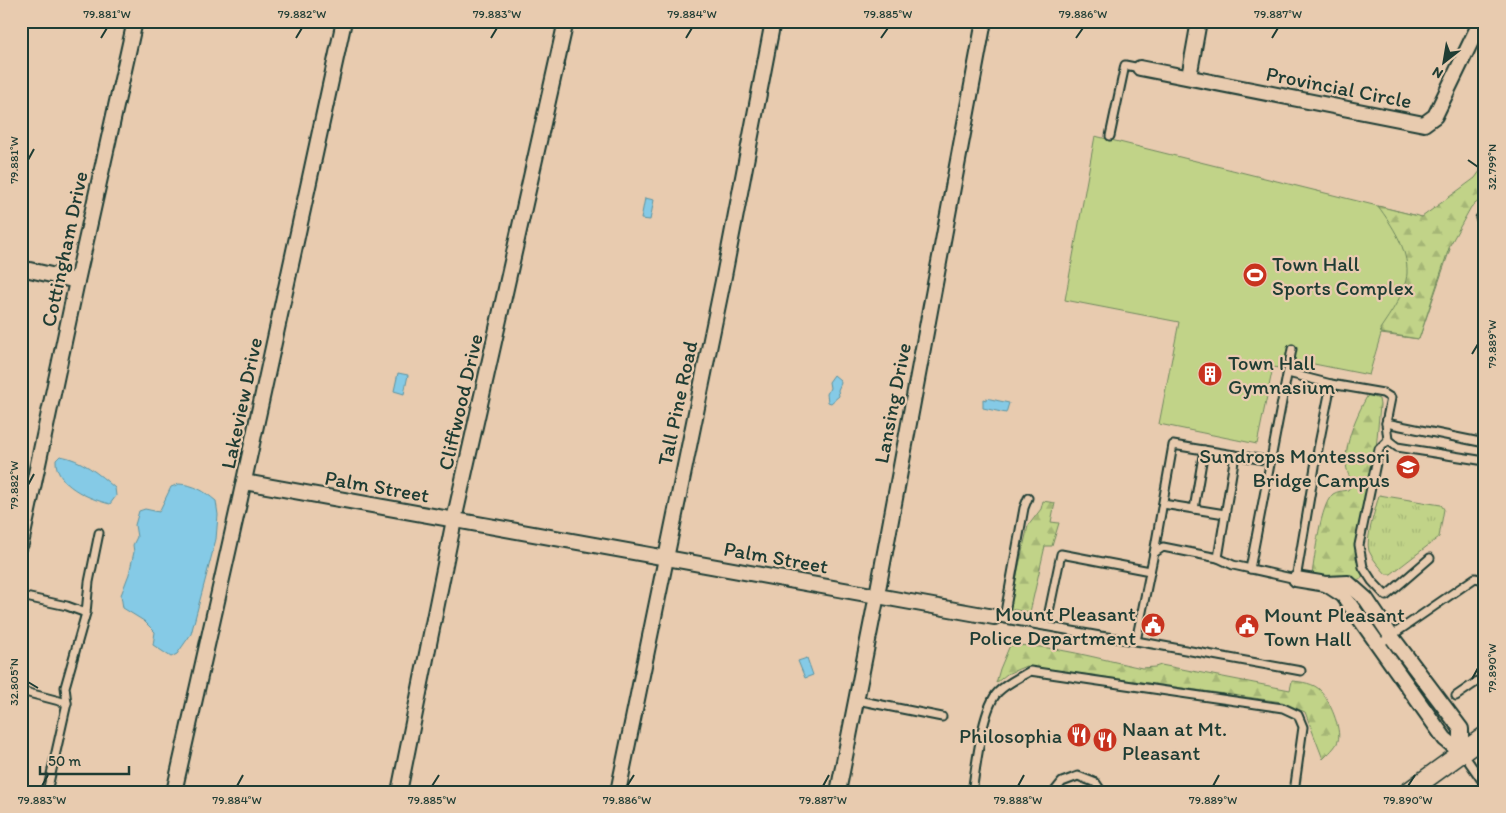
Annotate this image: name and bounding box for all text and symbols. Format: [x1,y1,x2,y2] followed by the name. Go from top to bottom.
[83,7,131,21] text: 79.881°W
[278,7,326,21] text: 79.882°W
[473,7,521,21] text: 79.883°W
[667,7,717,21] text: 79.884°W
[864,7,912,21] text: 79.885°W
[1059,7,1107,21] text: 79.886°W
[1254,7,1302,21] text: 79.887°W
[1418,38,1468,88] north arrow
[1264,61,1414,113] street label: Provincial Circle
[1429,63,1446,82] text: N
[7,136,21,184] text: 79.881°W
[1485,144,1499,190] text: 32.799°N
[35,169,93,329] street label: Cottingham Drive
[1272,251,1414,300] place label: Town Hall Sports Complex
[1242,262,1268,288] sports icon: Town Hall Sports Complex
[1485,320,1499,368] text: 79.889°W
[432,331,488,473] street label: Cliffwood Drive
[215,335,267,471] street label: Lakeview Drive
[652,338,703,468] street label: Tall Pine Road
[868,341,916,465] street label: Lansing Drive
[1228,350,1335,399] place label: Town Hall Gymnasium
[1197,361,1223,387] building icon: Town Hall Gymnasium
[1199,443,1390,492] place label: Sundrops Montessori Bridge Campus
[1395,454,1421,480] school or university icon: Sundrops Montessori Bridge Campus
[7,461,21,509] text: 79.882°W
[323,465,431,508] street label: Palm Street
[722,536,830,579] street label: Palm Street
[969,601,1136,650] place label: Mount Pleasant Police Department
[1264,602,1405,651] place label: Mount Pleasant Town Hall
[1140,612,1166,638] public building icon: Mount Pleasant Police Department
[1234,613,1260,639] public building icon: Mount Pleasant Town Hall
[1485,643,1499,693] text: 79.890°W
[7,658,21,706] text: 32.805°N
[1122,716,1227,765] place label: Naan at Mt. Pleasant
[1066,722,1092,748] restaurant icon: Philosophia
[959,723,1062,748] place label: Philosophia
[1092,727,1118,753] restaurant icon: Naan at Mt. Pleasant
[40,743,129,775] scale bar
[48,752,81,770] text: 50 m
[18,793,66,807] text: 79.883°W
[212,793,262,807] text: 79.884°W
[408,793,456,807] text: 79.885°W
[603,793,651,807] text: 79.886°W
[799,793,847,807] text: 79.887°W
[994,793,1042,807] text: 79.888°W
[1189,793,1237,807] text: 79.889°W
[1383,793,1433,807] text: 79.890°W

